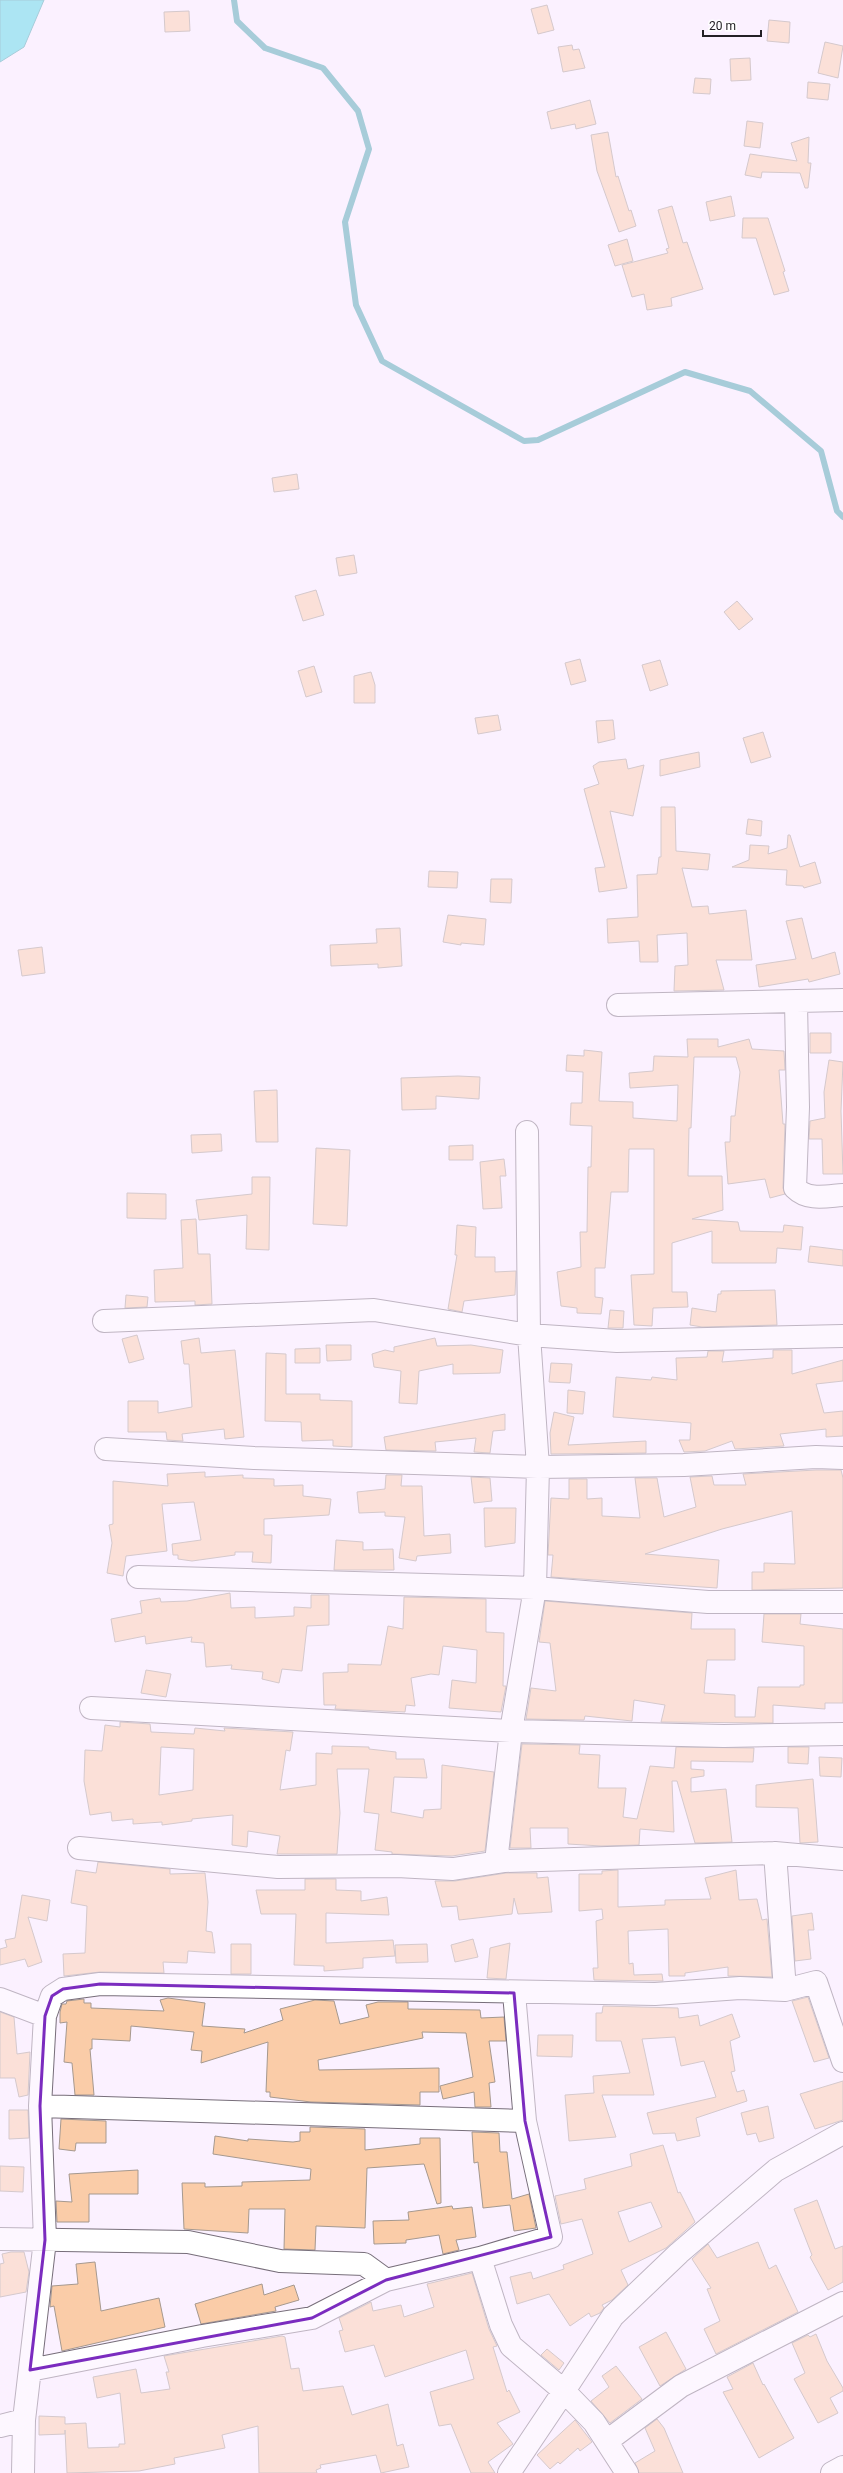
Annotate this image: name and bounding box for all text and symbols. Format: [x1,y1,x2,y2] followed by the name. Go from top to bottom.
[703,12,761,38] scale bar
[709,19,736,33] text: 20 m

